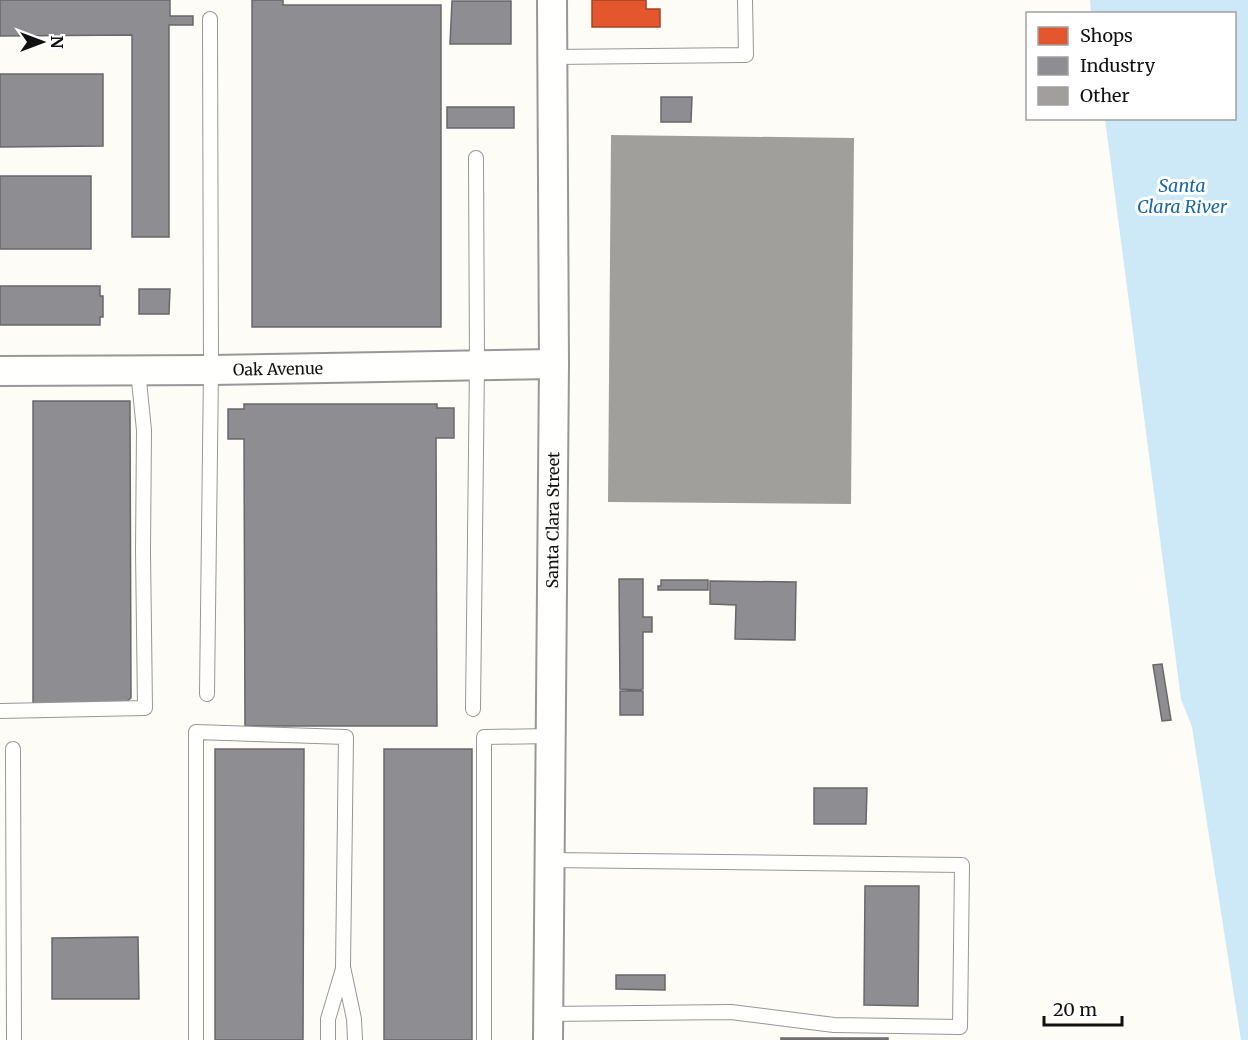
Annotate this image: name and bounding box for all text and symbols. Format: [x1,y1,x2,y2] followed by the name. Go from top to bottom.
[12,12,72,72] north arrow
[1026,12,1236,120] legend
[1080,24,1133,47] text: Shops
[47,36,67,49] text: N
[1080,54,1156,77] text: Industry
[1080,84,1130,107] text: Other
[1137,174,1228,218] water label: Santa Clara River
[233,358,323,380] street label: Oak Avenue
[542,451,563,588] street label: Santa Clara Street
[1044,989,1122,1027] scale bar
[1053,998,1097,1021] text: 20 m

